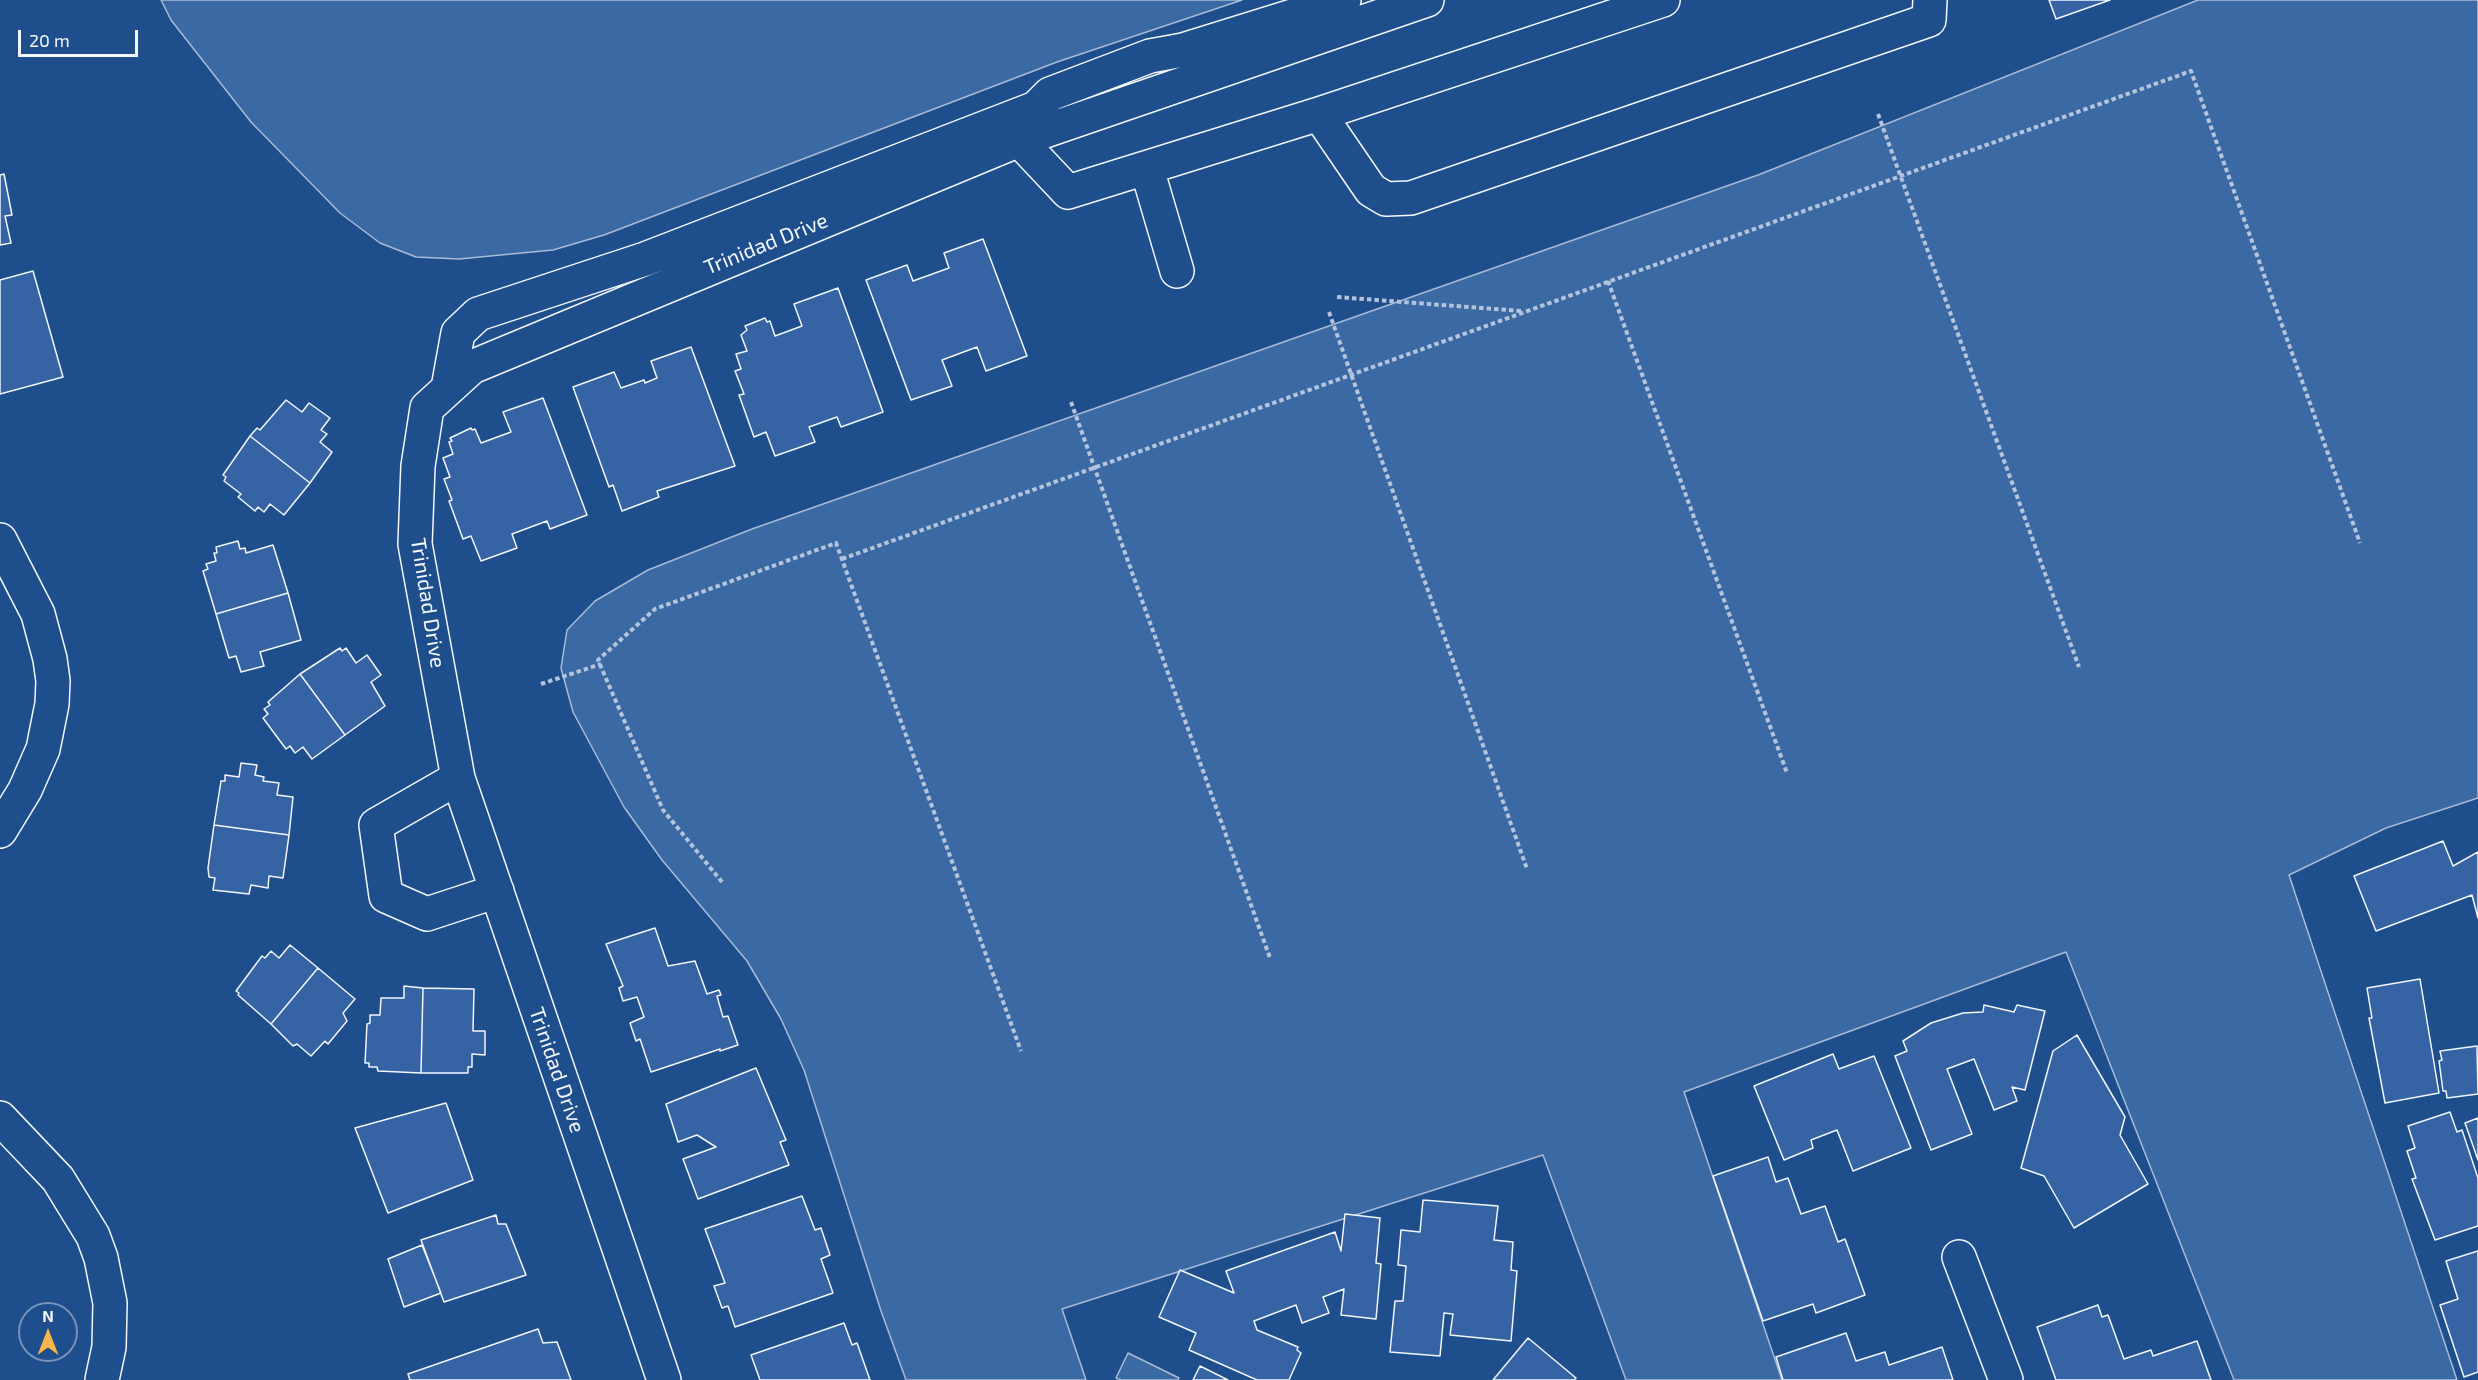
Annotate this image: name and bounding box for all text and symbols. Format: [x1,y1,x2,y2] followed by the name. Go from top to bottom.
[21,18,141,56] scale bar
[29,29,70,51] text: 20 m
[700,208,832,280] street label: Trinidad Drive
[405,536,451,670] street label: Trinidad Drive
[524,1004,590,1136] street label: Trinidad Drive
[18,1302,78,1362] north arrow
[42,1306,54,1325] text: N

